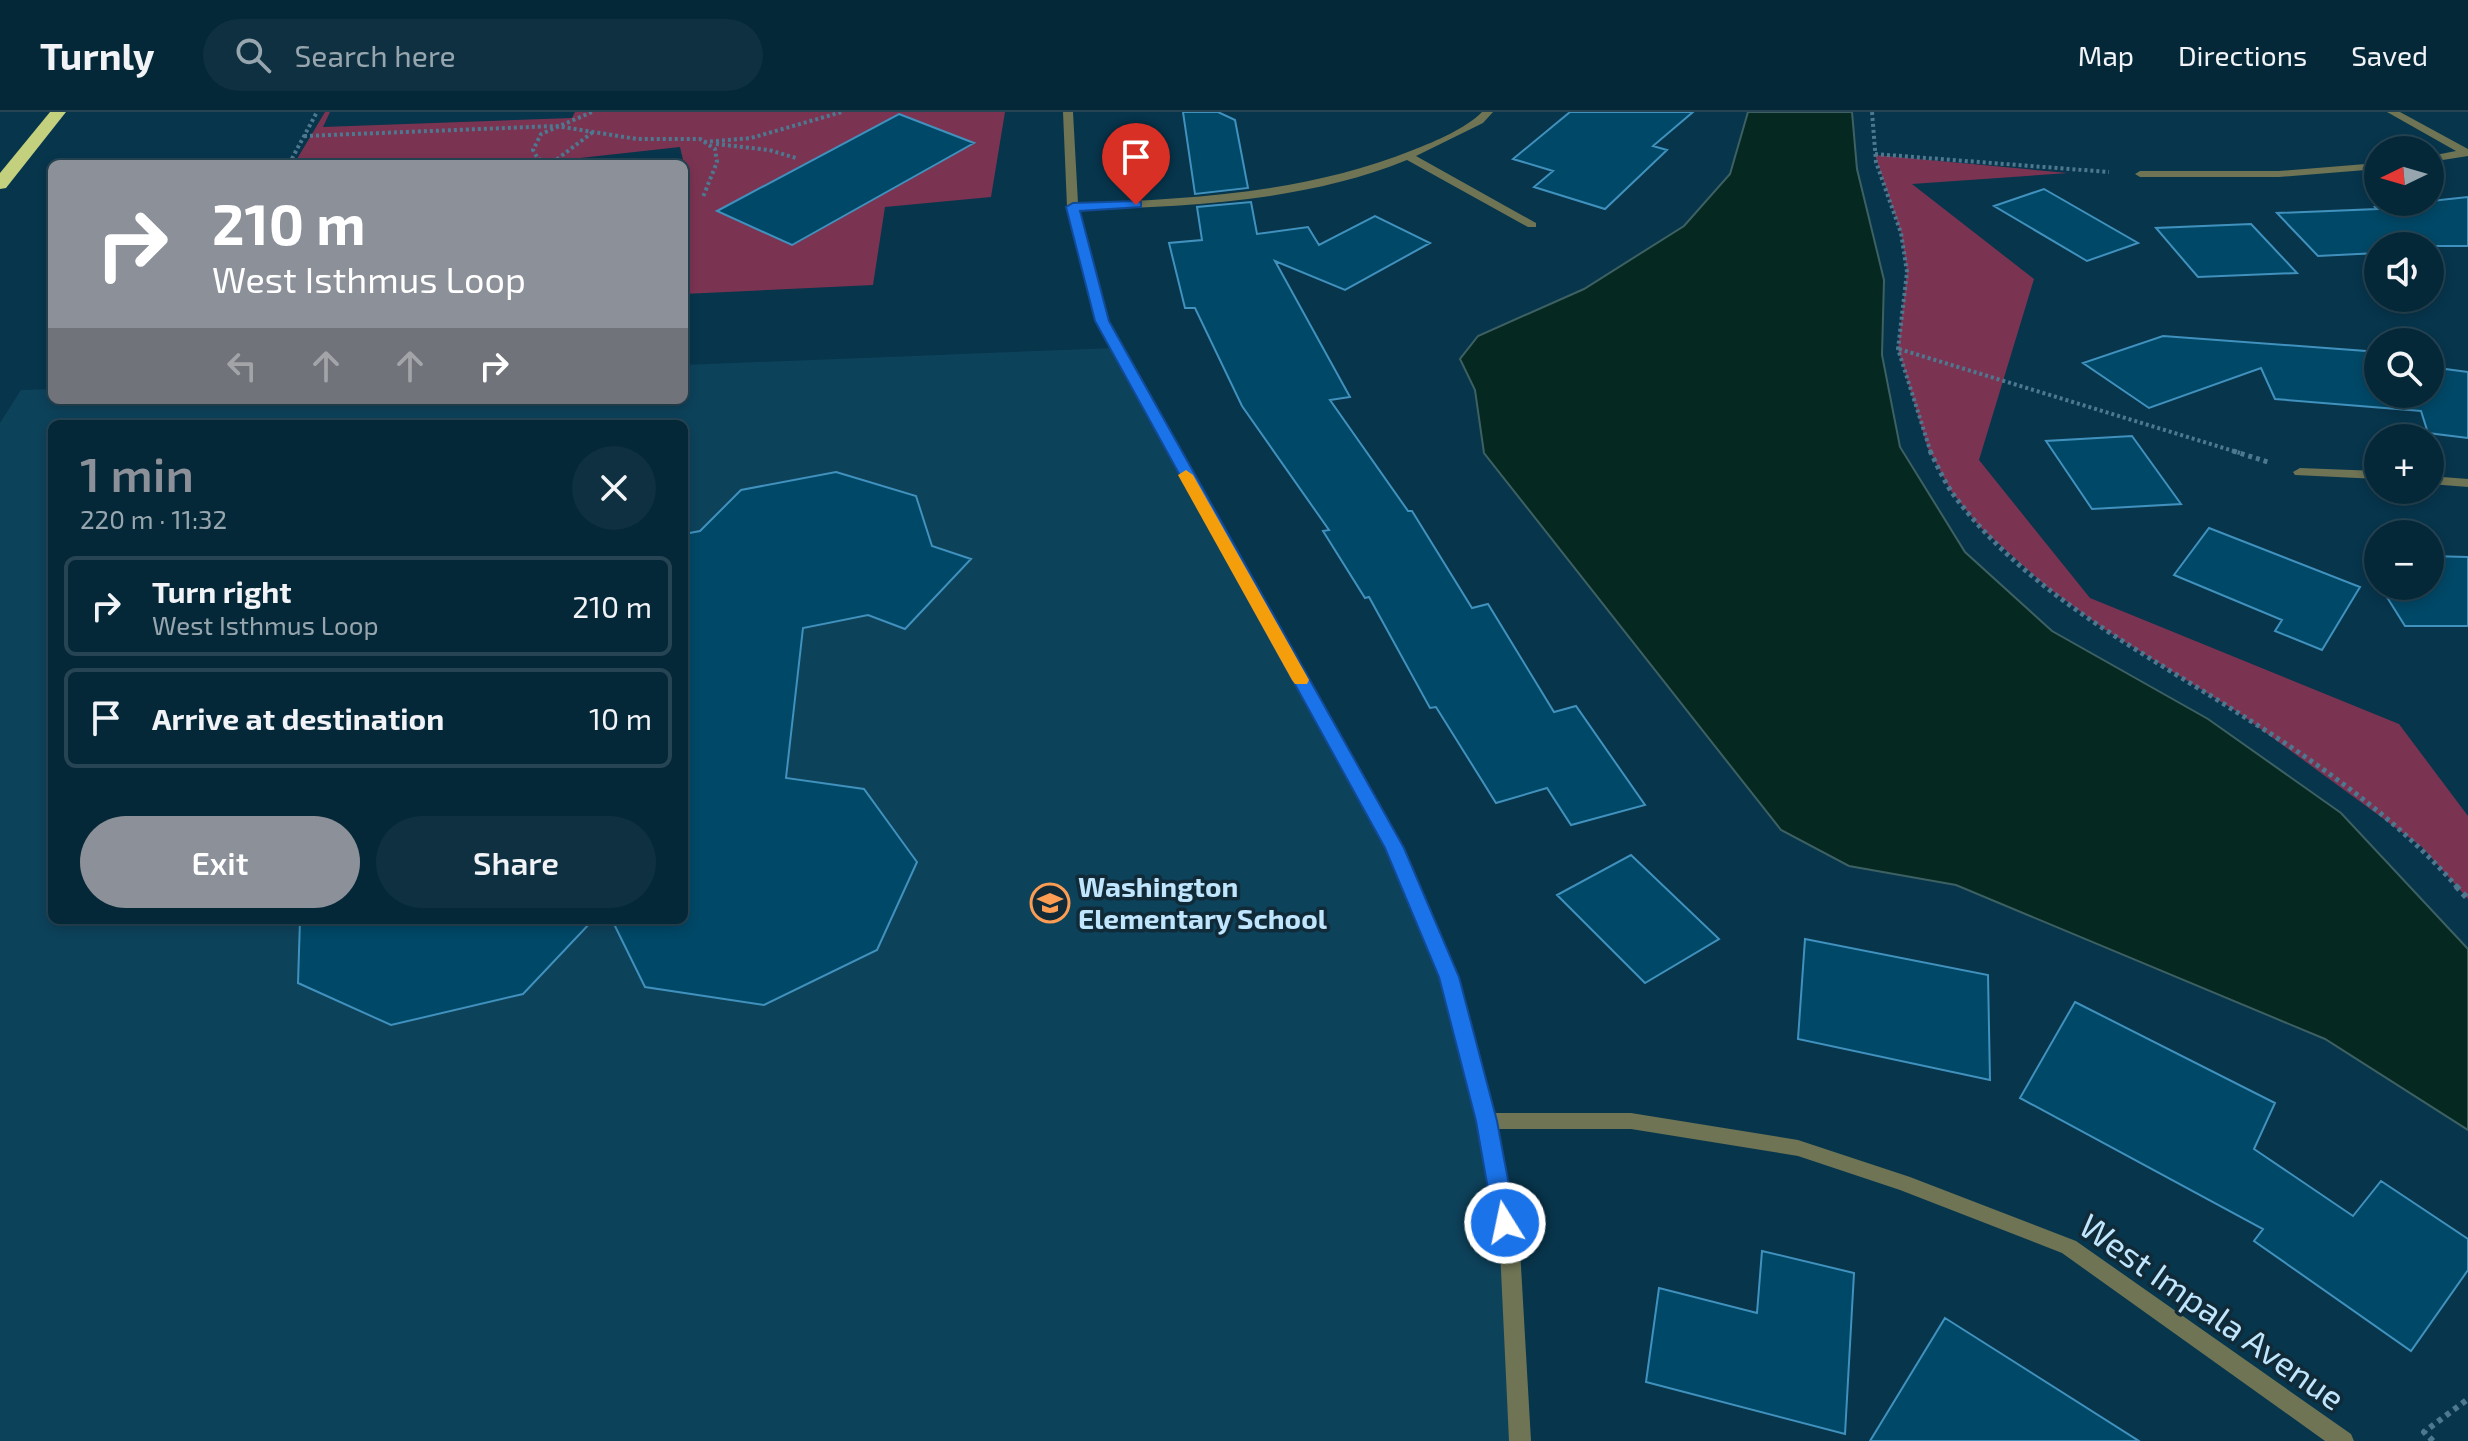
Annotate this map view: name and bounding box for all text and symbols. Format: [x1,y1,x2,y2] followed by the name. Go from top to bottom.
[203,19,763,91] search box
[40,32,155,78] text: Turnly
[231,33,275,77] icon: search
[295,37,456,73] text: Search here
[2078,38,2134,72] text: Map
[2178,38,2307,72] text: Directions
[2351,38,2428,72] text: Saved
[1102,123,1170,205] pin
[1114,135,1158,179] icon: arrive
[2364,136,2444,216] north arrow
[2364,136,2444,600] map controls
[212,189,366,256] text: 210 m
[80,192,184,296] icon: right
[2364,232,2444,312] button: sound
[212,257,526,300] text: West Isthmus Loop
[2364,328,2444,408] button: search
[220,344,264,388] icon: left
[304,344,348,388] icon: ahead
[388,344,432,388] icon: ahead
[472,344,516,388] icon: right
[2364,424,2444,504] button: +
[80,444,194,502] text: 1 min
[572,446,656,530] button: close
[80,503,227,534] text: 220 m · 11:32
[2364,520,2444,600] button: −
[152,573,292,609] text: Turn right
[84,584,128,628] icon: right
[572,588,652,624] text: 210 m
[152,609,379,640] text: West Isthmus Loop
[84,696,128,740] icon: arrive
[152,700,444,736] text: Arrive at destination
[589,700,652,736] text: 10 m
[80,816,360,908] button: Exit
[376,816,656,908] button: Share
[1078,869,1328,935] place label: Washington Elementary School
[1029,882,1071,924] school or university icon: Washington Elementary School
[1463,1181,1547,1265] position arrow
[2072,1204,2353,1418] street label: West Impala Avenue

